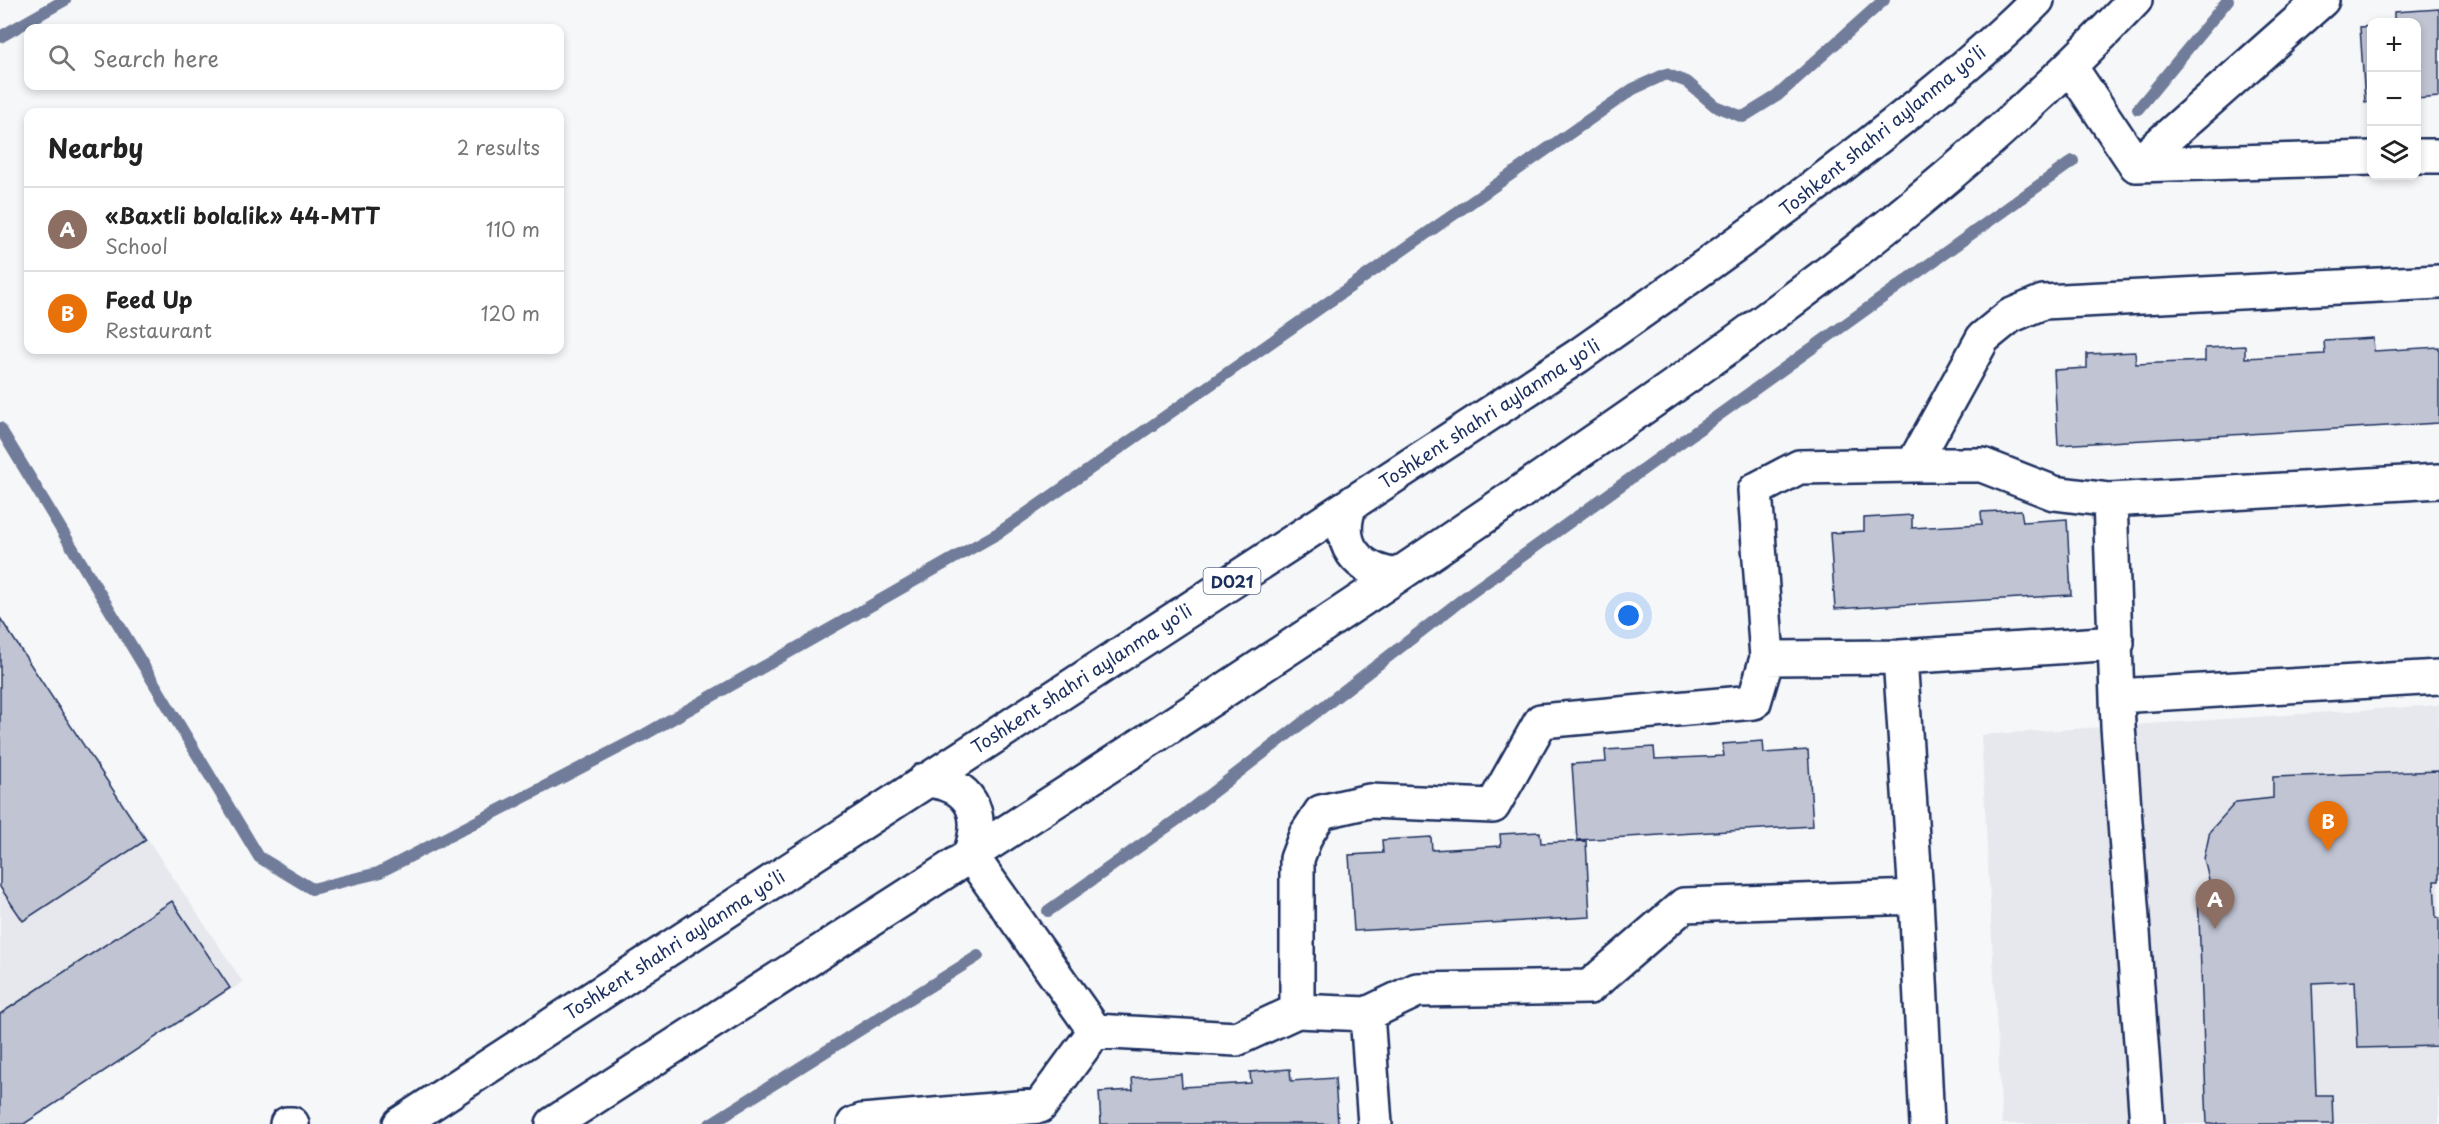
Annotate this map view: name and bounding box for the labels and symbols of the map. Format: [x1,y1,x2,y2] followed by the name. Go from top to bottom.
[1773,38,1991,222] street label: Toshkent shahri aylanma yoʻli
[1373,331,1605,495] street label: Toshkent shahri aylanma yoʻli
[1204,568,1260,594] road number: D021
[965,596,1197,760] street label: Toshkent shahri aylanma yoʻli
[1614,601,1643,630] your location
[2308,802,2348,851] pin: B
[558,862,790,1026] street label: Toshkent shahri aylanma yoʻli
[2196,880,2234,929] pin: A

